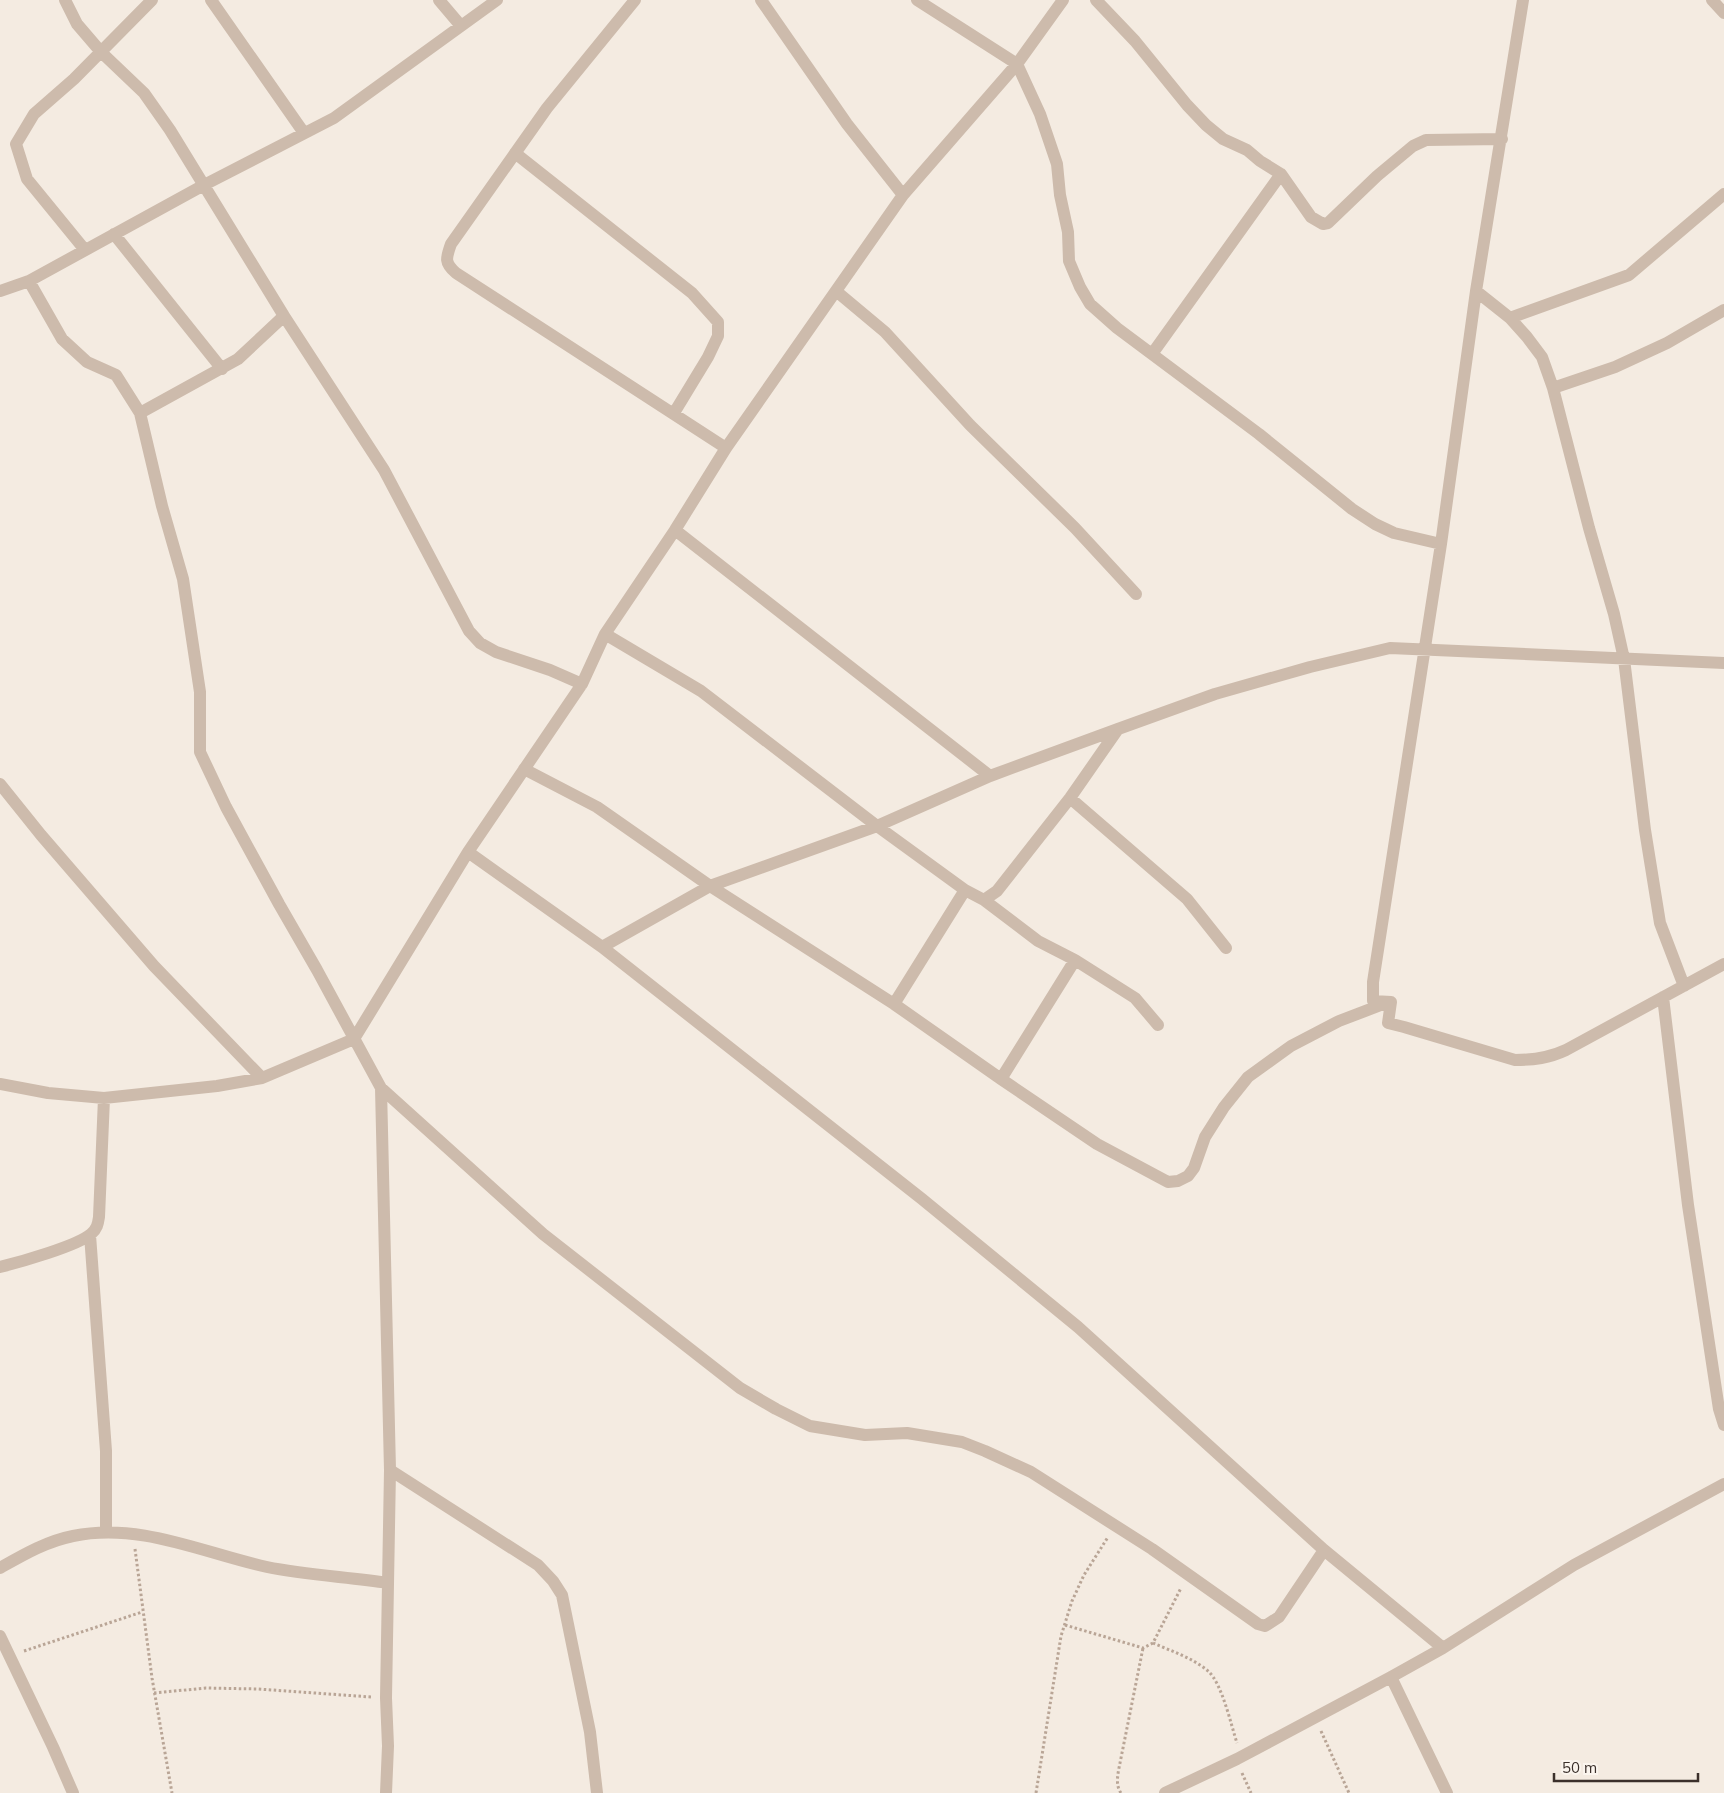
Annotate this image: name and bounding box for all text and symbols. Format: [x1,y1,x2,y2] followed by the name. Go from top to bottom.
[1554,1750,1698,1782] scale bar
[1562,1758,1597,1777] text: 50 m

